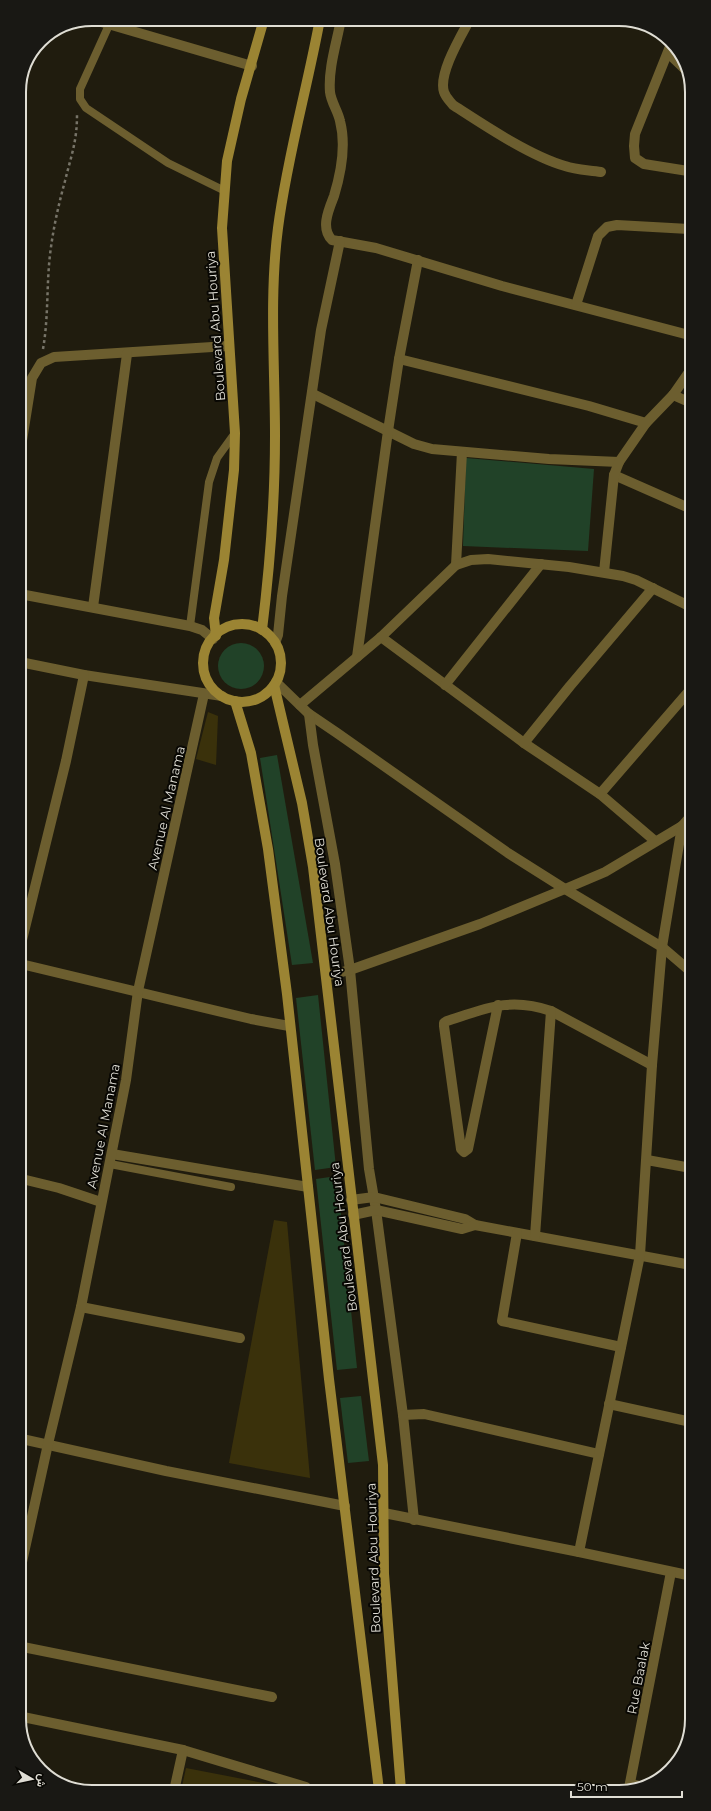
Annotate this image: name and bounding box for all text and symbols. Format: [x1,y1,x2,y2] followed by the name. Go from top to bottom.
[202,250,228,402] street label: Boulevard Abu Houriya
[144,744,188,872] street label: Avenue Al Manama
[312,836,348,988] street label: Boulevard Abu Houriya
[83,1062,123,1190] street label: Avenue Al Manama
[326,1161,360,1313] street label: Boulevard Abu Houriya
[362,1483,384,1633] street label: Boulevard Abu Houriya
[623,1640,653,1716] street label: Rue Baalak
[12,1759,52,1799] north arrow
[34,1773,50,1788] text: ش
[571,1773,682,1799] scale bar
[577,1779,608,1794] text: 50 m

